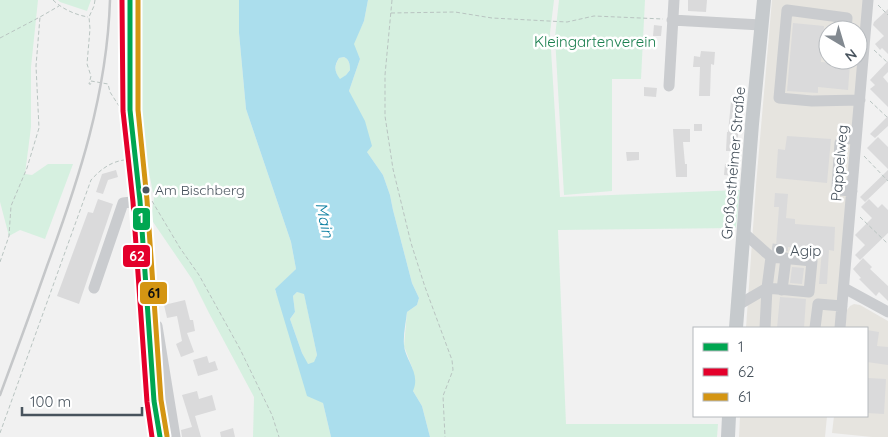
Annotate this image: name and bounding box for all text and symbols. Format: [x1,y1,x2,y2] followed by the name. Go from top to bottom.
[818,20,868,70] north arrow
[534,32,656,51] park label: Kleingartenverein
[841,45,861,66] text: N
[717,86,749,240] street label: Großostheimer Straße
[826,124,852,202] street label: Pappelweg
[155,181,245,199] place label: Am Bischberg
[141,185,151,195] marker: Am Bischberg
[312,201,339,240] water label: Main
[132,207,151,231] line badge: 1
[138,209,144,227] text: 1
[790,241,821,260] place label: Agip
[122,244,151,268] line badge: 62
[774,244,786,256] marker: Agip
[129,247,145,265] text: 62
[139,281,168,305] line badge: 61
[148,284,160,302] text: 61
[693,327,868,417] legend
[738,337,744,356] text: 1
[738,362,754,381] text: 62
[22,384,142,416] scale bar
[738,387,752,406] text: 61
[30,392,71,411] text: 100 m

